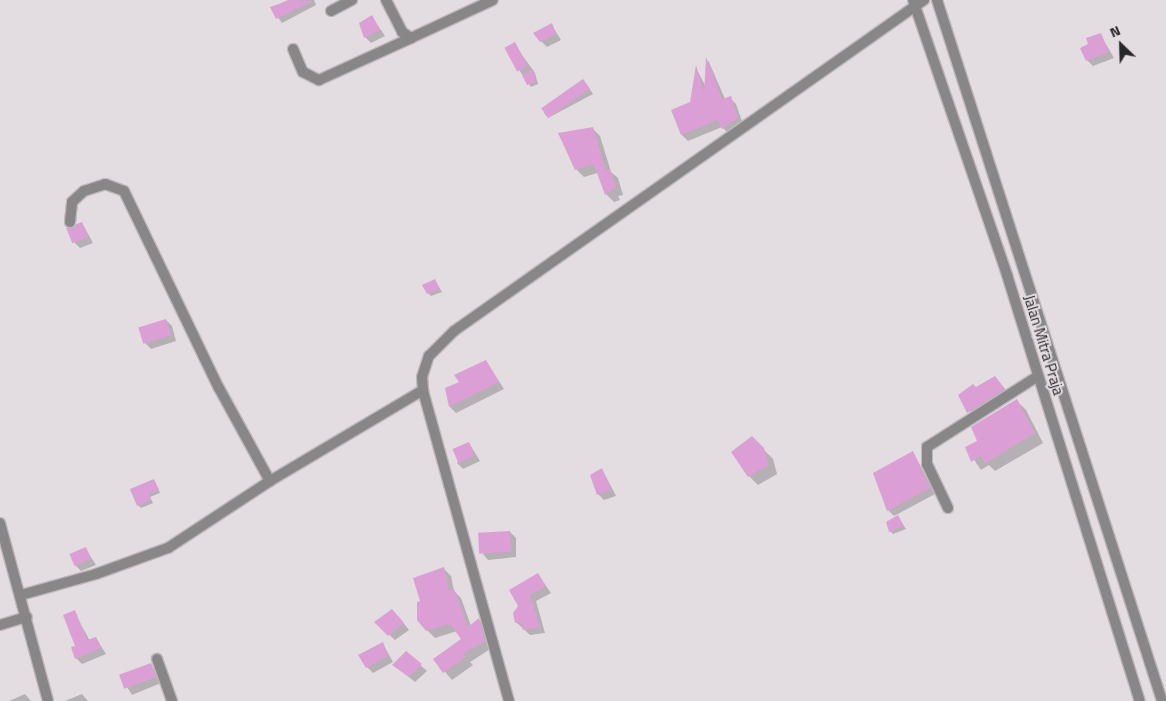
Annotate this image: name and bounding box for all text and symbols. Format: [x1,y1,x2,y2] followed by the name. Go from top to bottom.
[1106,19,1123,42] text: N
[1096,20,1146,70] north arrow
[1020,293,1068,397] street label: Jalan Mitra Praja

